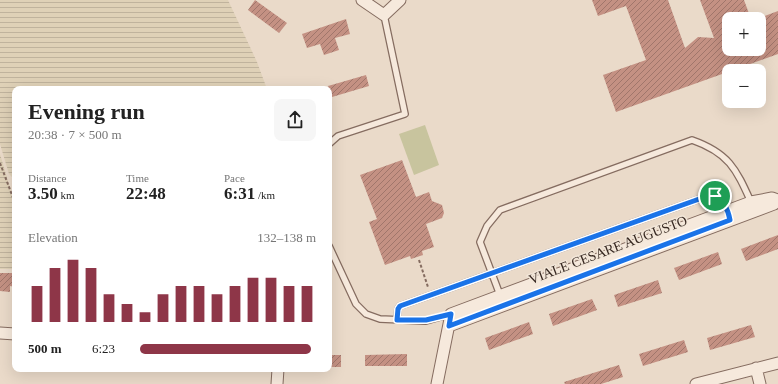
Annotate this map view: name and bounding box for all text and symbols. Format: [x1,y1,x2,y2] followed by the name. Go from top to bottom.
[722,12,766,108] map controls
[722,12,766,56] button: +
[722,64,766,108] button: −
[28,99,145,124] text: Evening run
[274,99,316,141] button: share
[28,127,122,142] text: 20:38 · 7 × 500 m
[28,172,66,184] text: Distance
[126,172,149,184] text: Time
[224,172,245,184] text: Pace
[698,179,732,213] pin
[28,184,58,203] text: 3.50
[126,184,166,203] text: 22:48
[224,184,255,203] text: 6:31
[704,185,726,207] icon: arrive
[58,189,75,201] text: km
[255,189,275,201] text: /km
[527,213,689,287] street label: VIALE CESARE AUGUSTO
[28,230,78,245] text: Elevation
[257,230,316,245] text: 132–138 m
[28,341,62,356] text: 500 m
[92,341,115,356] text: 6:23

